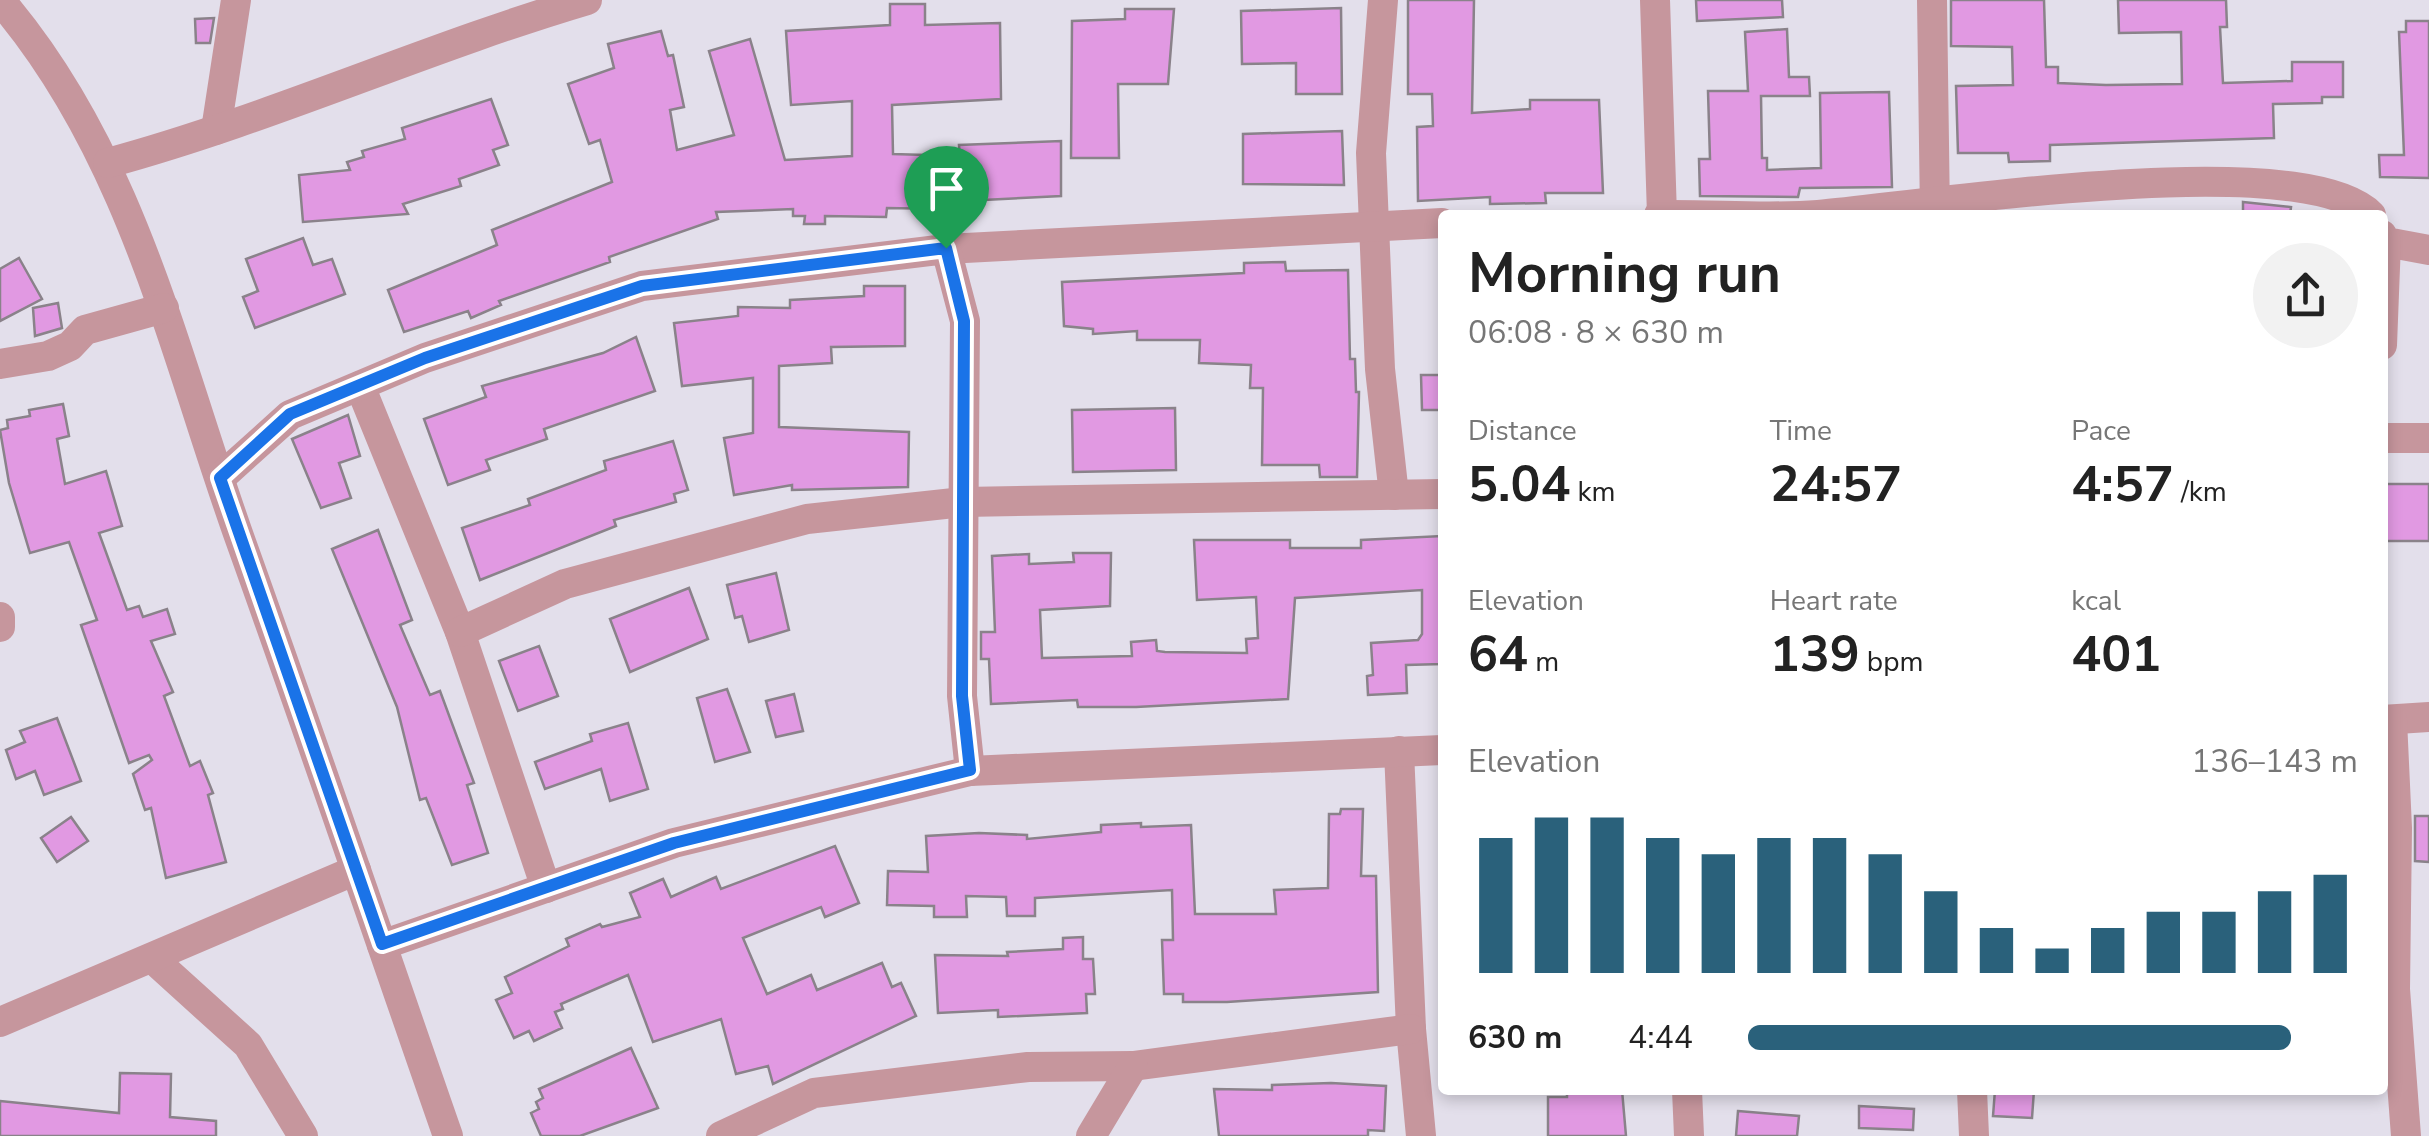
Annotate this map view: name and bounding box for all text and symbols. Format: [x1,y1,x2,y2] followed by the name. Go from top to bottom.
[904,146,989,249] pin
[919,161,974,216] icon: arrive
[1468,236,1781,311] text: Morning run
[2253,243,2358,348] button: share
[1468,311,1724,354] text: 06:08 · 8 × 630 m
[1468,412,1577,450] text: Distance
[1770,412,1832,450] text: Time
[2071,412,2131,450] text: Pace
[1468,450,1570,519] text: 5.04
[1770,450,1902,519] text: 24:57
[2071,450,2174,519] text: 4:57
[1570,473,1616,511] text: km
[2174,473,2227,511] text: /km
[1468,582,1584,620] text: Elevation
[1770,582,1898,620] text: Heart rate
[2071,582,2121,620] text: kcal
[1468,620,1528,689] text: 64
[1770,620,1860,689] text: 139
[2071,620,2161,689] text: 401
[1528,643,1559,681] text: m
[1860,643,1923,681] text: bpm
[1468,740,1601,783] text: Elevation
[2191,740,2358,783] text: 136–143 m
[1468,1016,1562,1059] text: 630 m
[1628,1016,1693,1059] text: 4:44

